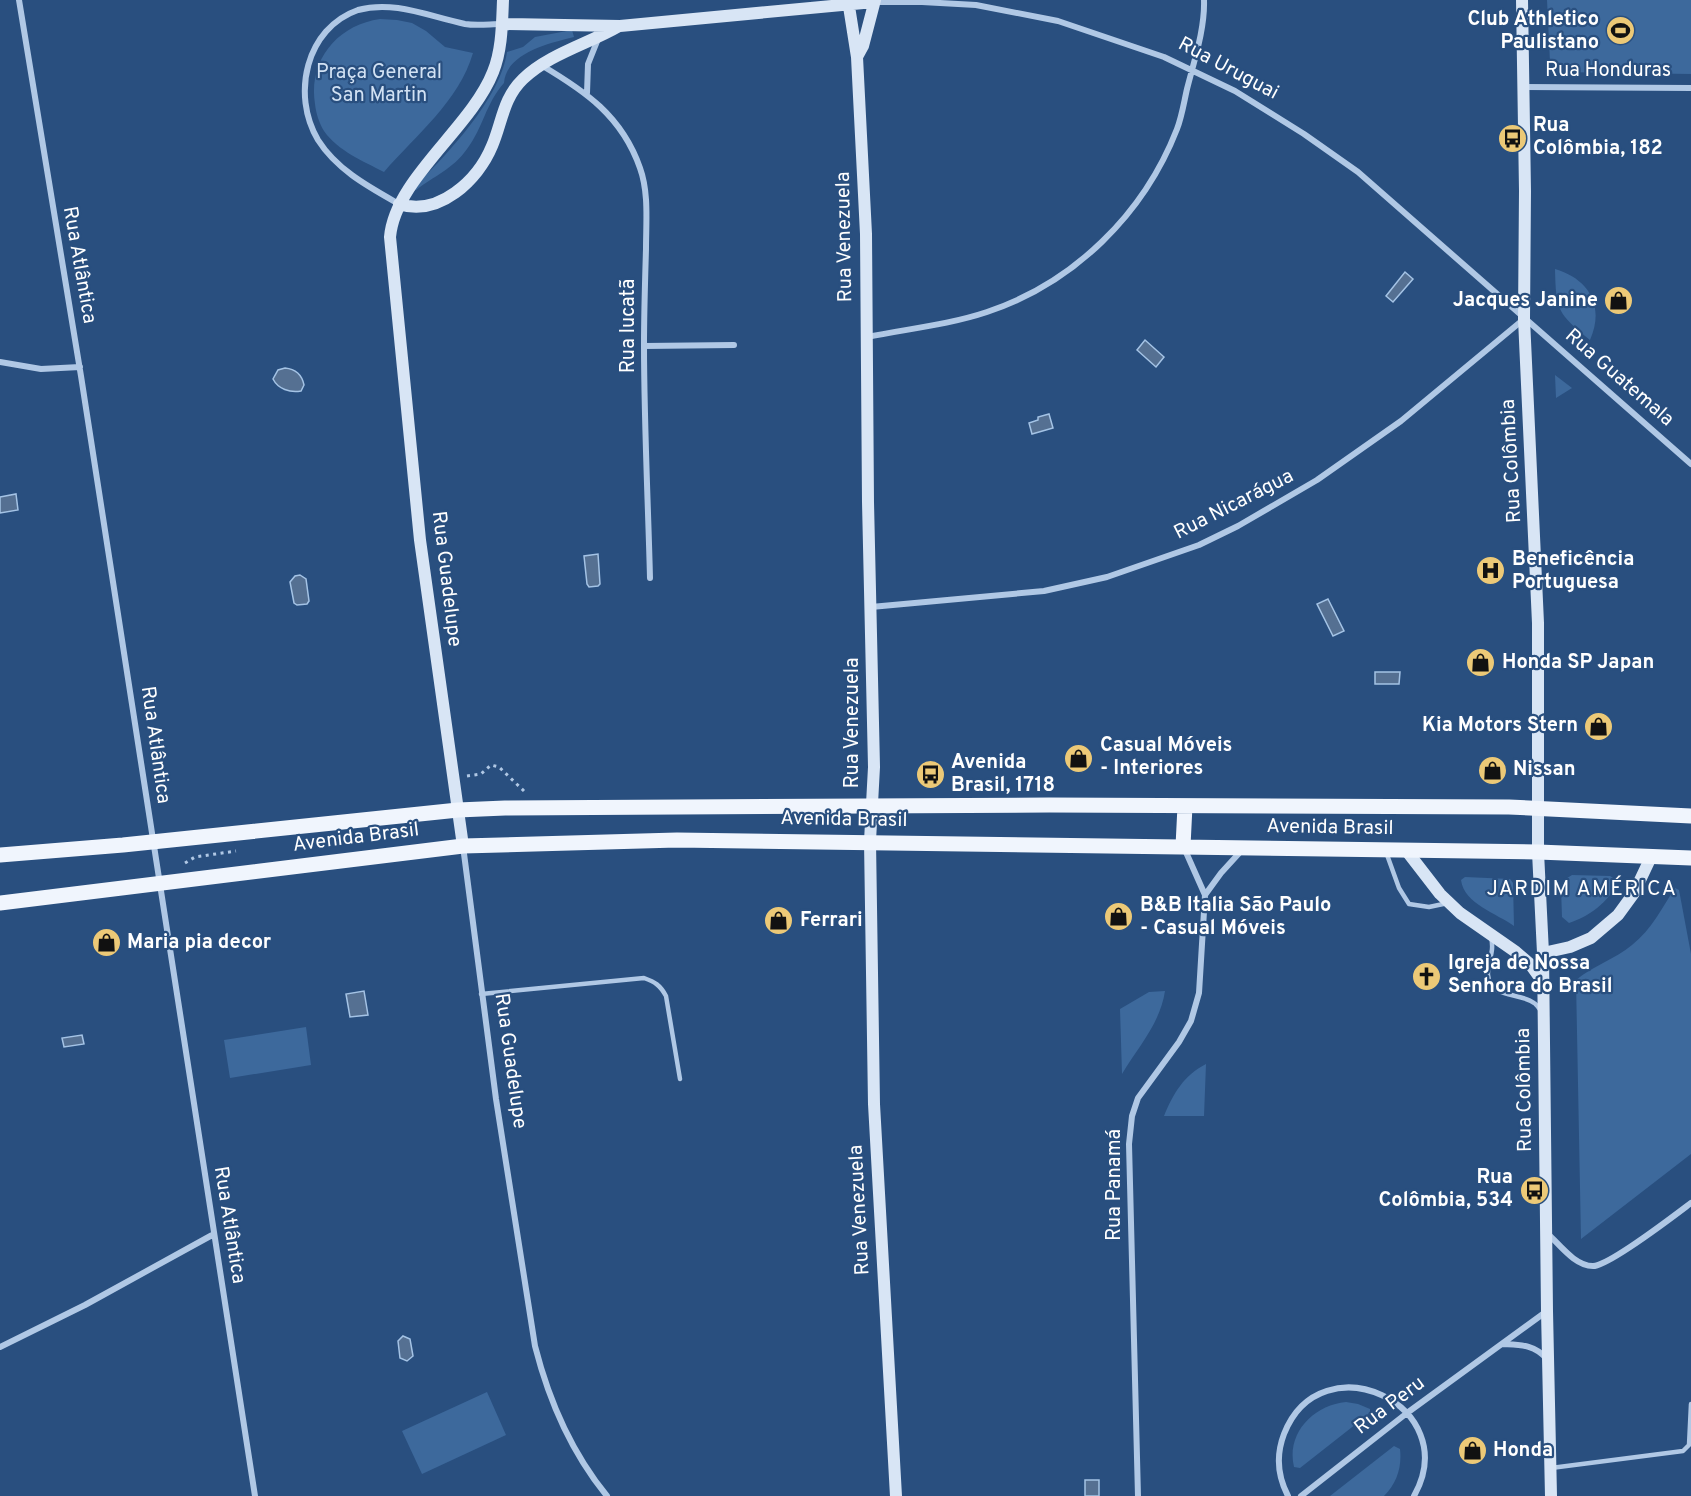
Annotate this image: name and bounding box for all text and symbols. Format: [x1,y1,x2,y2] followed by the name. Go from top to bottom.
[1467,7,1599,56] place label: Club Athletico Paulistano
[1604,15,1636,47] sports icon: Club Athletico Paulistano
[1173,32,1283,106] street label: Rua Uruguai
[1545,58,1671,84] street label: Rua Honduras
[316,60,442,109] park label: Praça General San Martin
[1533,113,1663,162] place label: Rua Colômbia, 182
[1496,122,1528,154] bus stop icon: Rua Colômbia, 182
[831,171,859,303] street label: Rua Venezuela
[56,204,102,326] street label: Rua Atlântica
[616,279,642,373] street label: Rua Iucatã
[1603,285,1635,317] shop icon: Jacques Janine
[1453,288,1598,314] place label: Jacques Janine
[1559,323,1679,433] street label: Rua Guatemala
[1496,398,1528,524] street label: Rua Colômbia
[1170,464,1298,546] street label: Rua Nicarágua
[425,510,467,648] street label: Rua Guadelupe
[1512,547,1634,596] place label: Beneficência Portuguesa
[1475,555,1507,587] hospital icon: Beneficência Portuguesa
[1465,647,1497,679] shop icon: Honda SP Japan
[1502,650,1654,676] place label: Honda SP Japan
[840,658,866,788] street label: Rua Venezuela
[134,684,176,806] street label: Rua Atlântica
[1583,710,1615,742] shop icon: Kia Motors Stern
[1422,713,1578,739] place label: Kia Motors Stern
[1100,733,1232,782] place label: Casual Móveis - Interiores
[1063,742,1095,774] shop icon: Casual Móveis - Interiores
[951,750,1055,799] place label: Avenida Brasil, 1718
[1476,754,1508,786] shop icon: Nissan
[1513,757,1576,783] place label: Nissan
[914,759,946,791] bus stop icon: Avenida Brasil, 1718
[780,806,908,834] street label: Avenida Brasil
[1266,814,1394,842] street label: Avenida Brasil
[291,817,421,859] street label: Avenida Brasil
[1487,875,1677,903] district label: JARDIM AMÉRICA
[1140,893,1331,942] place label: B&B Italia São Paulo - Casual Móveis
[1103,901,1135,933] shop icon: B&B Italia São Paulo - Casual Móveis
[763,905,795,937] shop icon: Ferrari
[800,908,863,934] place label: Ferrari
[90,927,122,959] shop icon: Maria pia decor
[127,930,272,956] place label: Maria pia decor
[1448,951,1613,1000] place label: Igreja de Nossa Senhora do Brasil
[1411,960,1443,992] church icon: Igreja de Nossa Senhora do Brasil
[488,992,532,1130] street label: Rua Guadelupe
[1511,1028,1539,1152] street label: Rua Colômbia
[1102,1129,1128,1241] street label: Rua Panamá
[844,1144,876,1276] street label: Rua Venezuela
[207,1164,251,1286] street label: Rua Atlântica
[1379,1165,1513,1214] place label: Rua Colômbia, 534
[1518,1174,1550,1206] bus stop icon: Rua Colômbia, 534
[1349,1371,1431,1441] street label: Rua Peru
[1456,1435,1488,1467] shop icon: Honda
[1493,1438,1553,1464] place label: Honda

